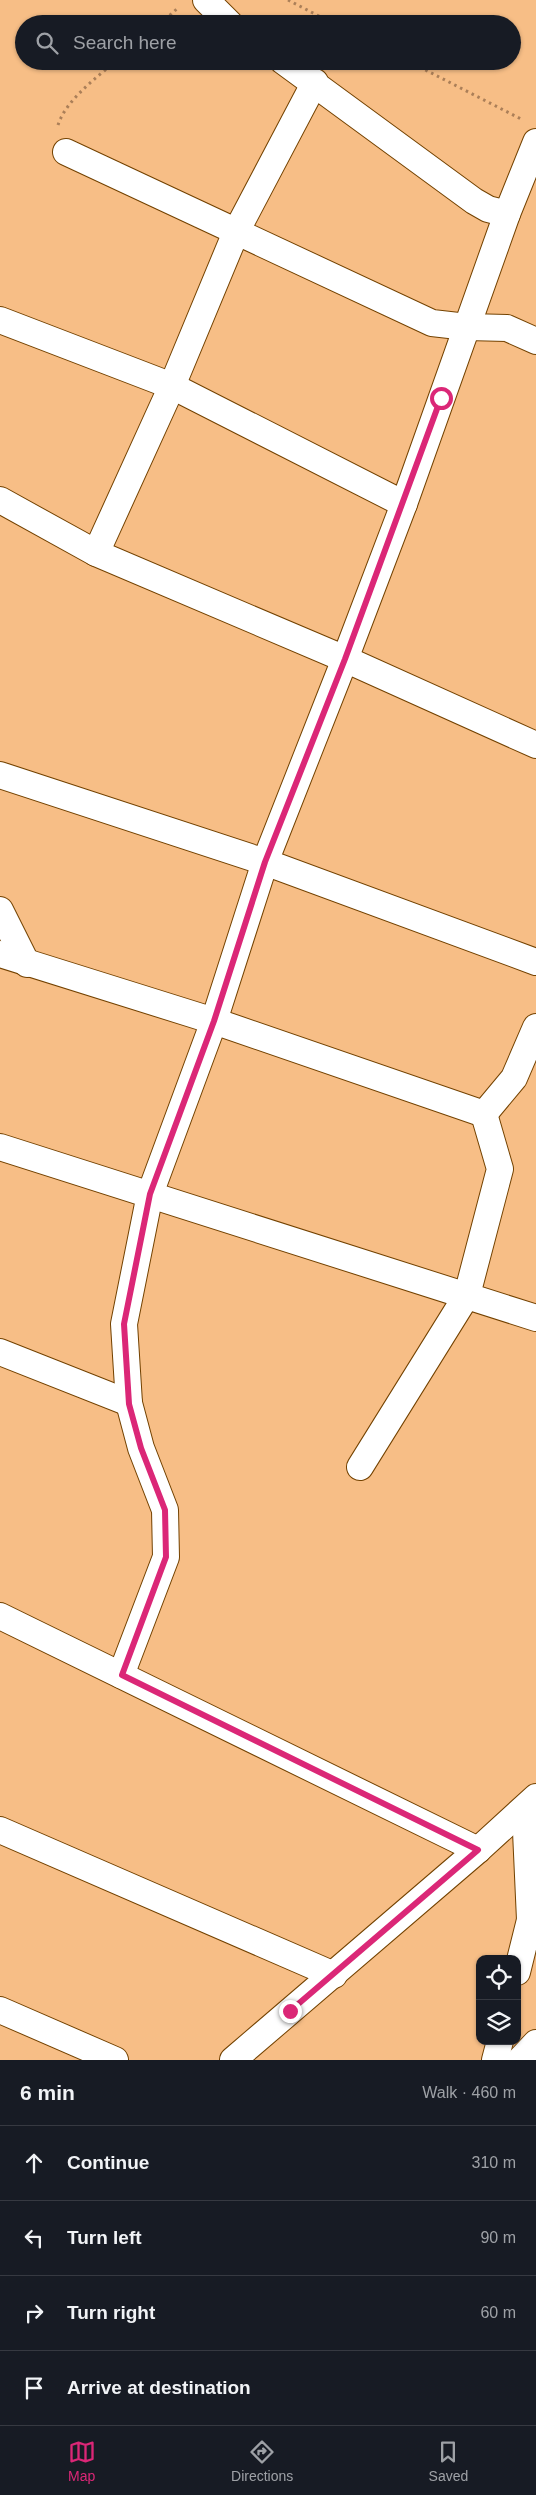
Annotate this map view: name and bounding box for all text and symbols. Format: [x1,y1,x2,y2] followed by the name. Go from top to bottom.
[15,15,521,70] search box
[33,29,61,57] icon: search
[73,32,177,53] text: Search here
[430,387,453,410] route start
[476,1955,521,2045] map controls
[476,1955,521,2000] button: locate
[279,2000,302,2023] route end
[476,2000,521,2045] button: layers
[20,2081,75,2104] text: 6 min
[422,2084,516,2101] text: Walk · 460 m
[20,2149,48,2177] icon: ahead
[67,2152,149,2173] text: Continue
[472,2154,516,2171] text: 310 m
[20,2224,48,2252] icon: left
[67,2227,142,2248] text: Turn left
[480,2229,516,2246] text: 90 m
[20,2299,48,2327] icon: right
[67,2302,155,2323] text: Turn right
[480,2304,516,2321] text: 60 m
[20,2374,48,2402] icon: arrive
[67,2377,251,2398] text: Arrive at destination
[68,2438,96,2484] tab: Map
[231,2438,293,2484] tab: Directions
[429,2438,468,2484] tab: Saved

